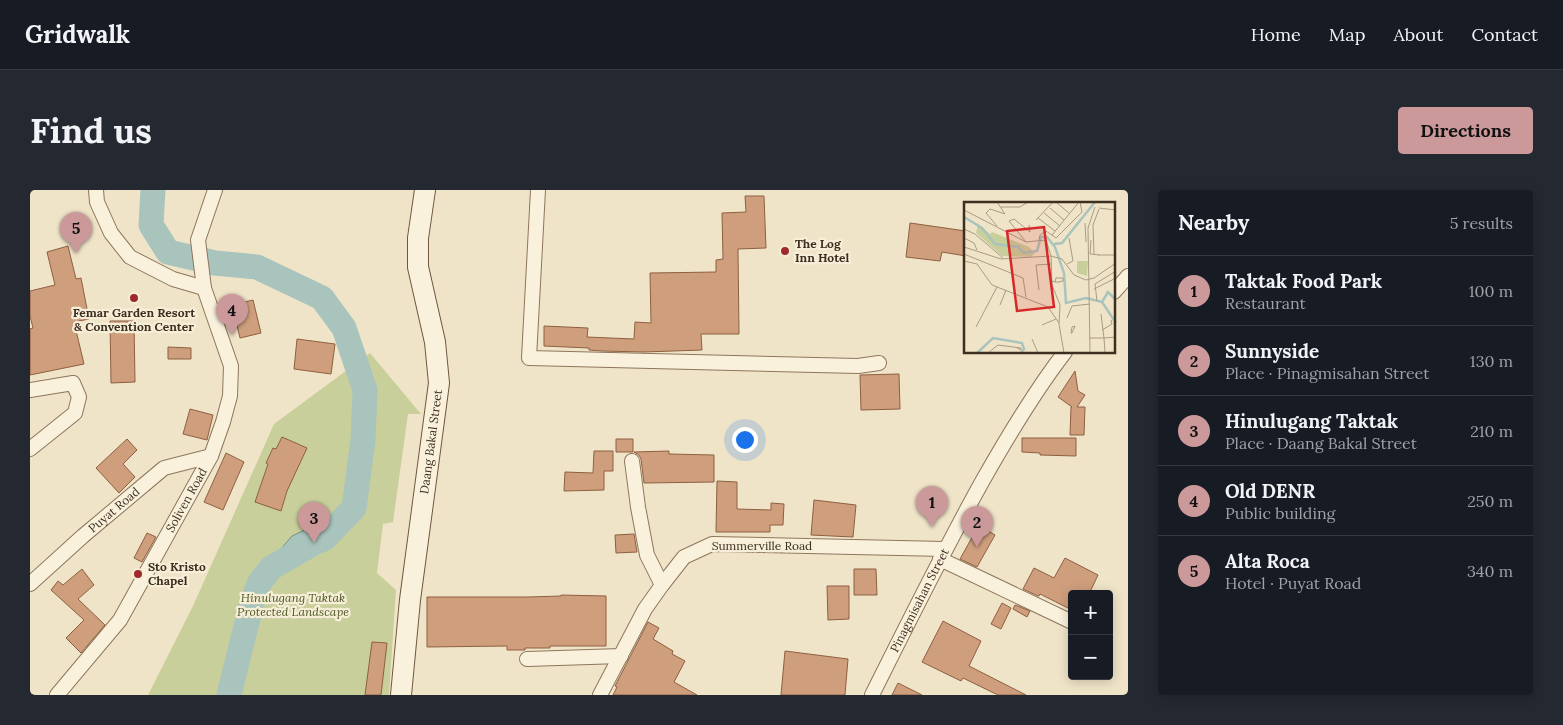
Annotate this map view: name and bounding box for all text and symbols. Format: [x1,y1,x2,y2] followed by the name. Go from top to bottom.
[25,19,130,50] text: Gridwalk
[1251,23,1301,46] text: Home
[1329,23,1365,46] text: Map
[1393,23,1443,46] text: About
[1471,23,1538,46] text: Contact
[1398,107,1533,154] button: Directions
[30,108,152,153] text: Find us
[964,202,1116,354] inset map
[1178,209,1249,236] text: Nearby
[60,212,92,253] pin: 5
[1450,213,1513,233] text: 5 results
[795,236,850,265] place label: The Log Inn Hotel
[779,245,791,257] marker: The Log Inn Hotel
[1225,269,1382,293] text: Taktak Food Park
[1191,281,1197,301] text: 1
[1469,281,1513,301] text: 100 m
[128,292,140,304] marker: Femar Garden Resort & Convention Center
[1225,293,1306,313] text: Restaurant
[216,294,248,335] pin: 4
[73,305,196,334] place label: Femar Garden Resort & Convention Center
[1225,339,1319,363] text: Sunnyside
[1190,351,1198,371] text: 2
[1470,351,1513,371] text: 130 m
[1225,363,1429,383] text: Place · Pinagmisahan Street
[416,388,445,495] street label: Daang Bakal Street
[1225,409,1398,433] text: Hinulugang Taktak
[1190,421,1198,441] text: 3
[1470,421,1513,441] text: 210 m
[732,427,758,453] your location
[1225,433,1417,453] text: Place · Daang Bakal Street
[162,465,210,535] street label: Soliven Road
[1225,479,1315,503] text: Old DENR
[85,484,142,535] street label: Puyat Road
[916,486,948,527] pin: 1
[1190,491,1198,511] text: 4
[1467,491,1513,511] text: 250 m
[298,502,330,543] pin: 3
[1225,503,1335,523] text: Public building
[961,506,993,547] pin: 2
[712,538,812,553] street label: Summerville Road
[887,545,952,655] street label: Pinagmisahan Street
[1225,549,1310,573] text: Alta Roca
[148,559,206,588] place label: Sto Kristo Chapel
[1190,561,1198,581] text: 5
[1467,561,1513,581] text: 340 m
[132,568,144,580] marker: Sto Kristo Chapel
[1225,573,1361,593] text: Hotel · Puyat Road
[237,590,349,619] park label: Hinulugang Taktak Protected Landscape
[1068,590,1113,680] map controls
[1068,590,1113,635] button: +
[1068,635,1113,680] button: −

